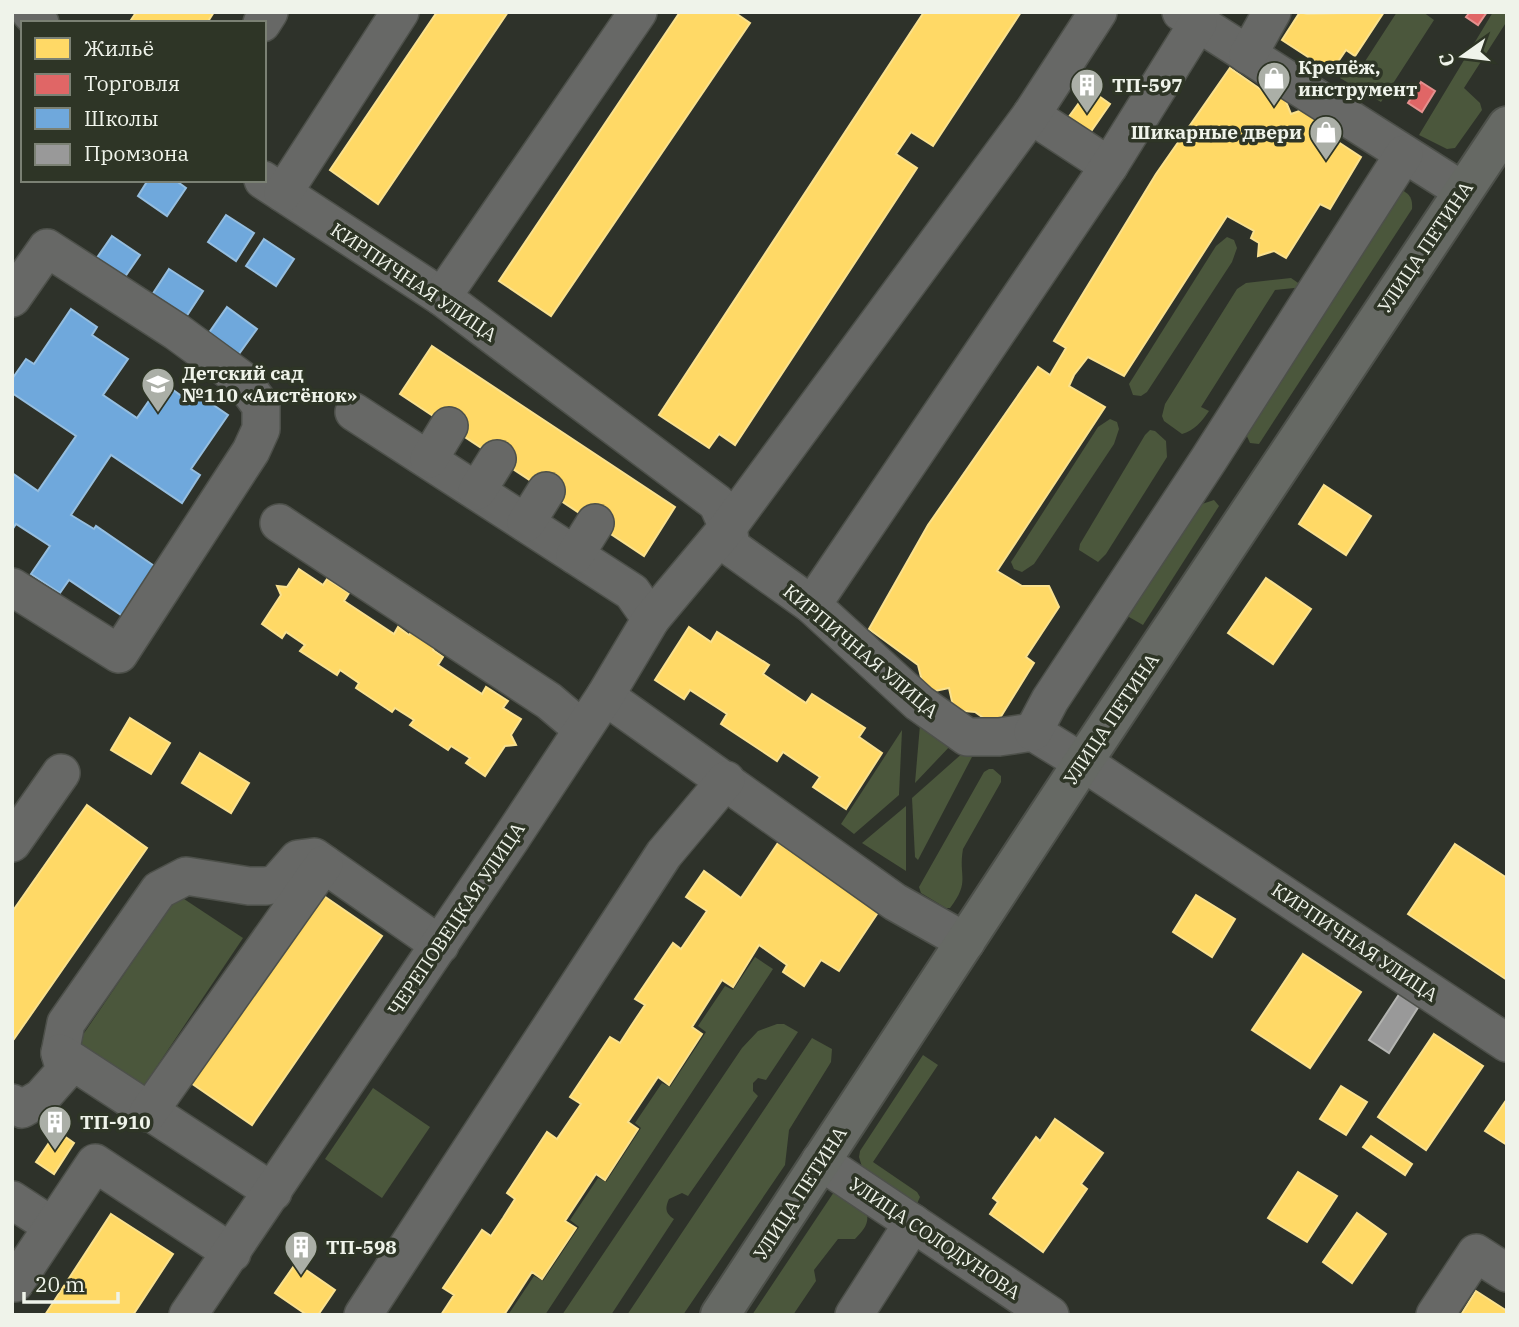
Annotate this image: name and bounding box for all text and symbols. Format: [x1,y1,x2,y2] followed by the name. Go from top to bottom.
[21,21,266,182] legend
[1428,21,1498,91] north arrow
[84,34,154,62] text: Жильё
[1433,51,1460,69] text: С
[1298,55,1417,101] place label: Крепёж, инструмент
[1255,59,1293,108] shop icon: Крепёж, инструмент
[1068,66,1106,115] building icon: ТП-597
[84,69,180,97] text: Торговля
[1112,73,1183,97] place label: ТП-597
[84,104,159,132] text: Школы
[1307,113,1345,162] shop icon: Шикарные двери
[1131,120,1302,144] place label: Шикарные двери
[84,139,189,167] text: Промзона
[1372,177,1478,317] street label: УЛИЦА ПЕТИНА
[326,217,502,347] street label: КИРПИЧНАЯ УЛИЦА
[182,361,357,407] place label: Детский сад №110 «Аистёнок»
[139,365,177,414] school or university icon: Детский сад №110 «Аистёнок»
[778,579,944,723] street label: КИРПИЧНАЯ УЛИЦА
[1058,649,1164,789] street label: УЛИЦА ПЕТИНА
[382,818,530,1020] street label: ЧЕРЕПОВЕЦКАЯ УЛИЦА
[1267,877,1443,1007] street label: КИРПИЧНАЯ УЛИЦА
[36,1103,74,1152] building icon: ТП-910
[80,1110,151,1134] place label: ТП-910
[748,1122,852,1264] street label: УЛИЦА ПЕТИНА
[845,1172,1025,1304] street label: УЛИЦА СОЛОДУНОВА
[282,1228,320,1277] building icon: ТП-598
[326,1235,397,1259] place label: ТП-598
[24,1260,119,1304] scale bar
[35,1270,85,1298] text: 20 m

